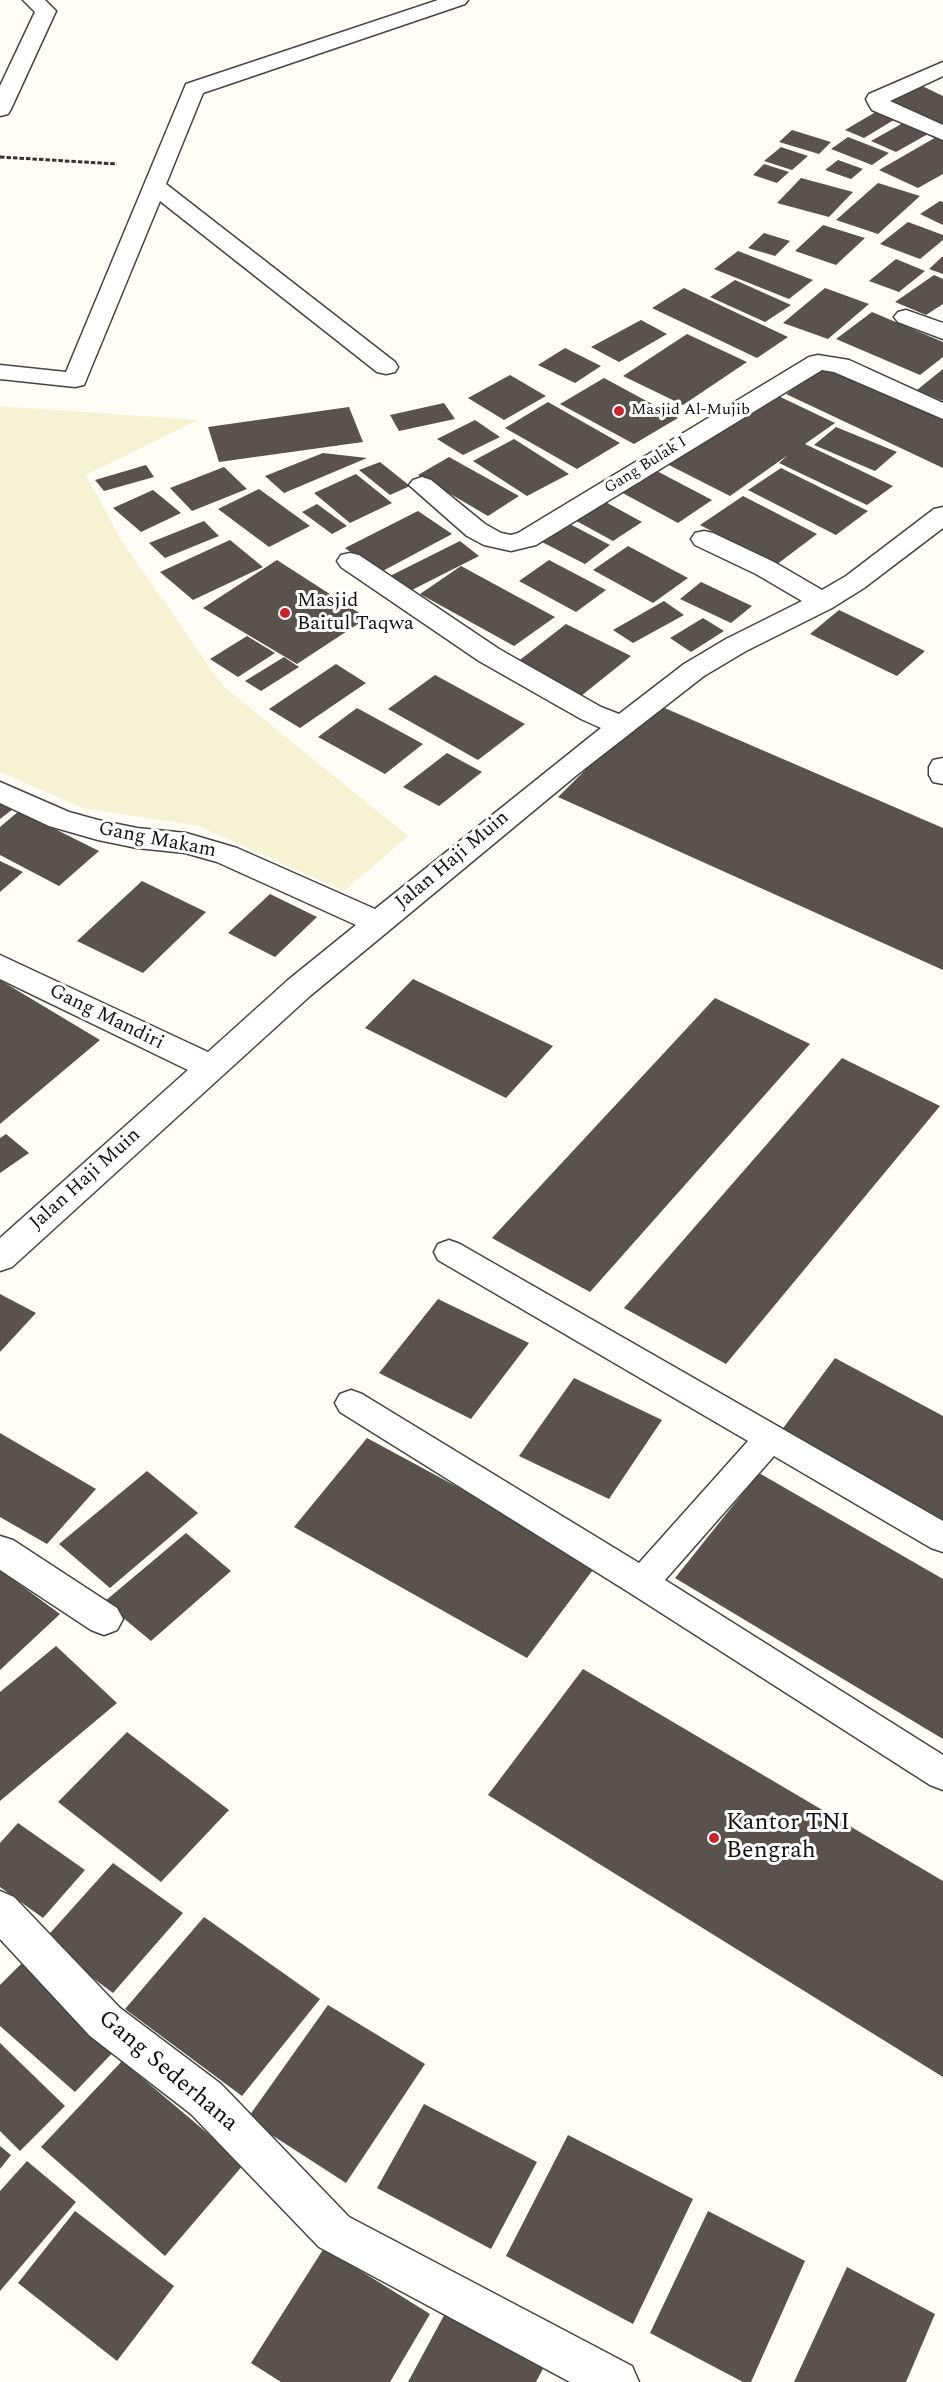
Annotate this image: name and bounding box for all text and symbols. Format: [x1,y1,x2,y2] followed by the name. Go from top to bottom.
[631,401,750,421] place label: Masjid Al-Mujib
[612,404,626,418] marker: Masjid Al-Mujib
[601,433,691,499] street label: Gang Bulak I
[297,590,414,637] place label: Masjid Baitul Taqwa
[278,606,292,620] marker: Masjid Baitul Taqwa
[391,806,515,916] street label: Jalan Haji Muin
[96,818,218,864] street label: Gang Makam
[45,980,167,1056] street label: Gang Mandiri
[26,1124,146,1236] street label: Jalan Haji Muin
[726,1810,850,1866] place label: Kantor TNI Bengrah
[707,1831,721,1845] marker: Kantor TNI Bengrah
[91,2005,243,2139] street label: Gang Sederhana

